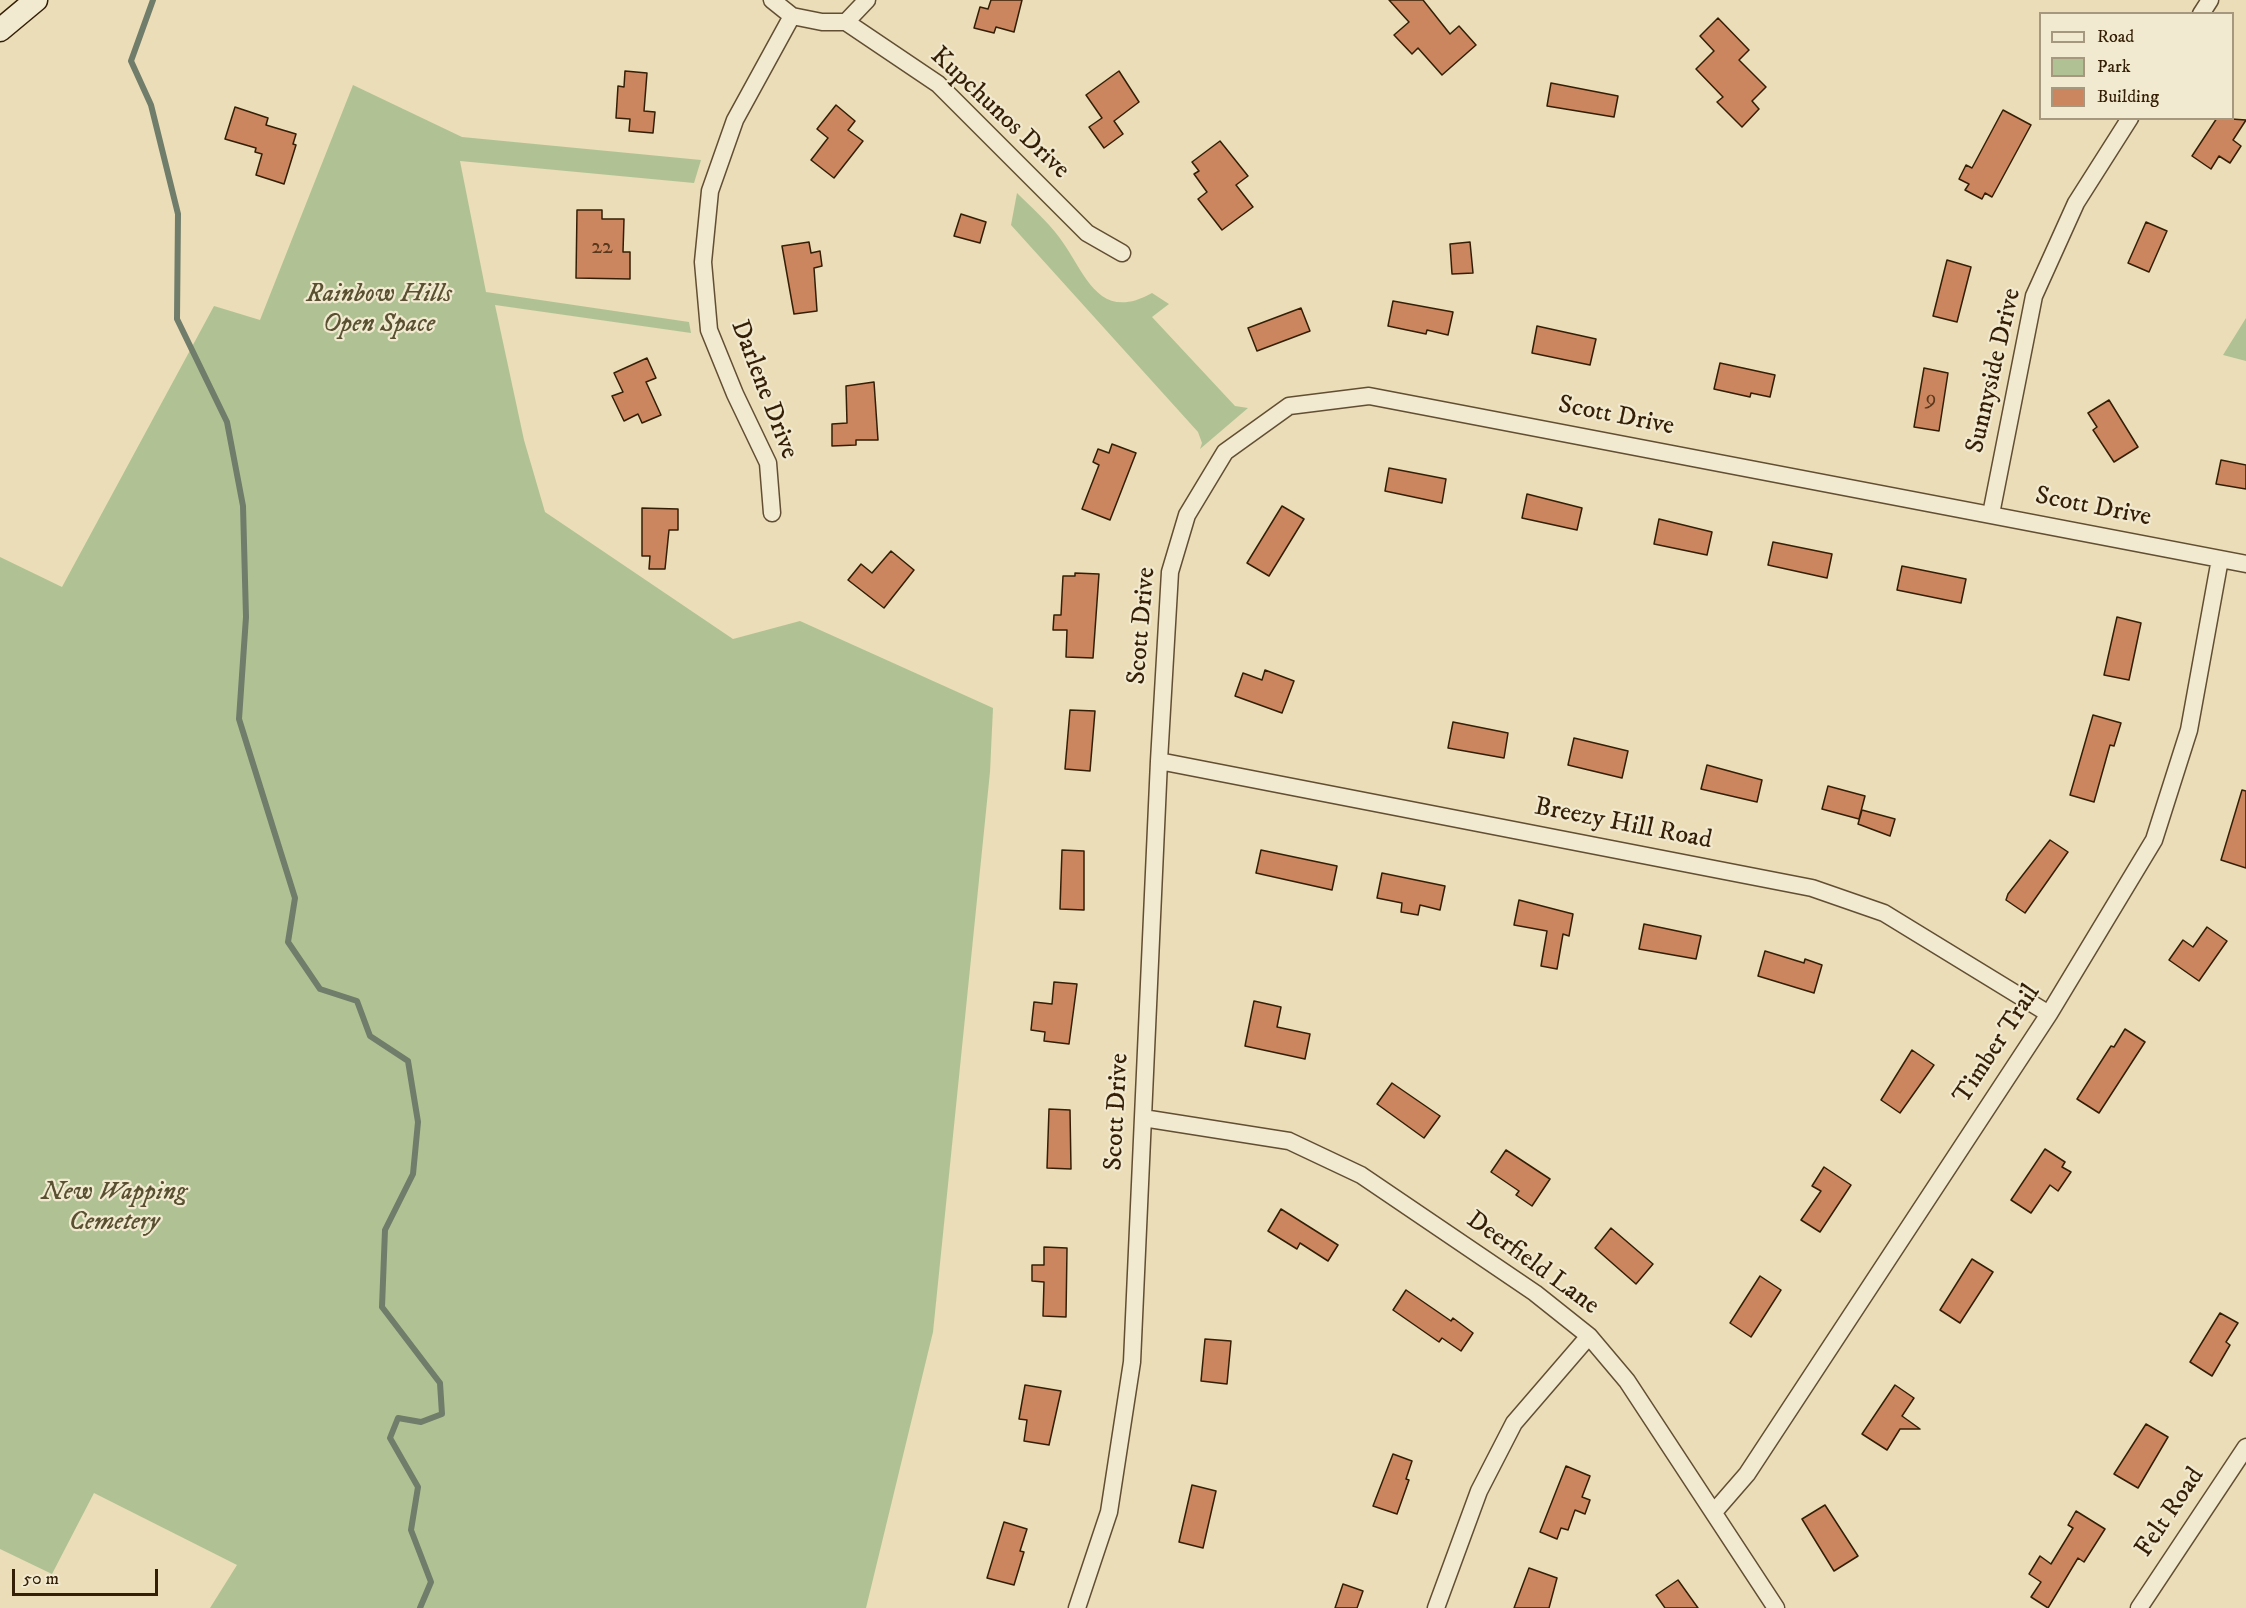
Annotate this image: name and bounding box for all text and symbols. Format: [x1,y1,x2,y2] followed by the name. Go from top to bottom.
[2039,12,2234,120] legend
[2097,26,2134,48] text: Road
[923,41,1075,187] street label: Kupchunos Drive
[2097,56,2131,78] text: Park
[2097,86,2159,108] text: Building
[591,235,613,261] house number: 22
[306,280,452,342] park label: Rainbow Hills Open Space
[1961,286,2029,456] street label: Sunnyside Drive
[722,316,804,464] street label: Darlene Drive
[1926,387,1936,413] house number: 9
[1555,390,1677,444] street label: Scott Drive
[2032,481,2154,535] street label: Scott Drive
[1122,566,1164,686] street label: Scott Drive
[1532,792,1714,858] street label: Breezy Hill Road
[1948,979,2048,1111] street label: Timber Trail
[1099,1052,1137,1172] street label: Scott Drive
[42,1178,186,1240] park label: New Wapping Cemetery
[1460,1205,1604,1323] street label: Deerfield Lane
[2130,1462,2212,1564] street label: Felt Road
[15,1557,160,1595] scale bar
[23,1568,59,1590] text: 50 m

